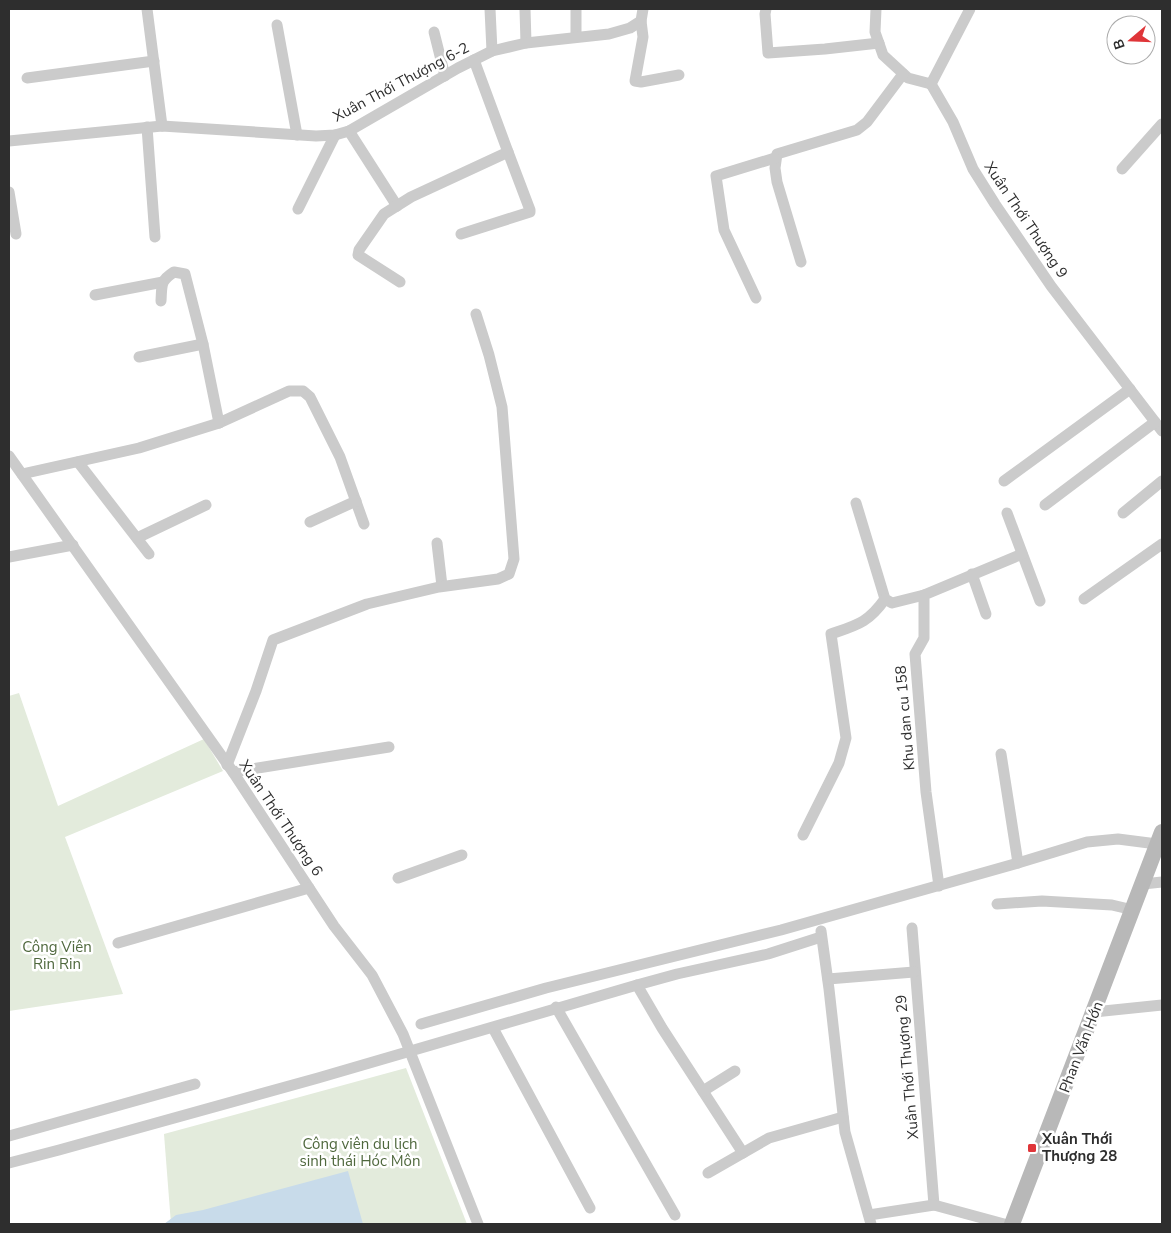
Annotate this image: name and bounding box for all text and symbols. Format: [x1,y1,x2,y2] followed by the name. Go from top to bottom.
[1106,15,1156,65] north arrow
[1109,36,1130,52] text: B
[329,38,473,126] street label: Xuân Thới Thượng 6-2
[980,158,1072,282] street label: Xuân Thới Thượng 9
[890,665,920,771] street label: Khu dan cu 158
[235,756,327,880] street label: Xuân Thới Thượng 6
[22,937,92,974] park label: Công Viên Rin Rin
[891,994,923,1140] street label: Xuân Thới Thượng 29
[1054,998,1108,1096] street label: Phan Văn Hớn
[1041,1129,1117,1166] place label: Xuân Thới Thượng 28
[300,1134,420,1171] park label: Công viên du lịch sinh thái Hóc Môn
[1026,1142,1038,1154] marker: Xuân Thới Thượng 28

